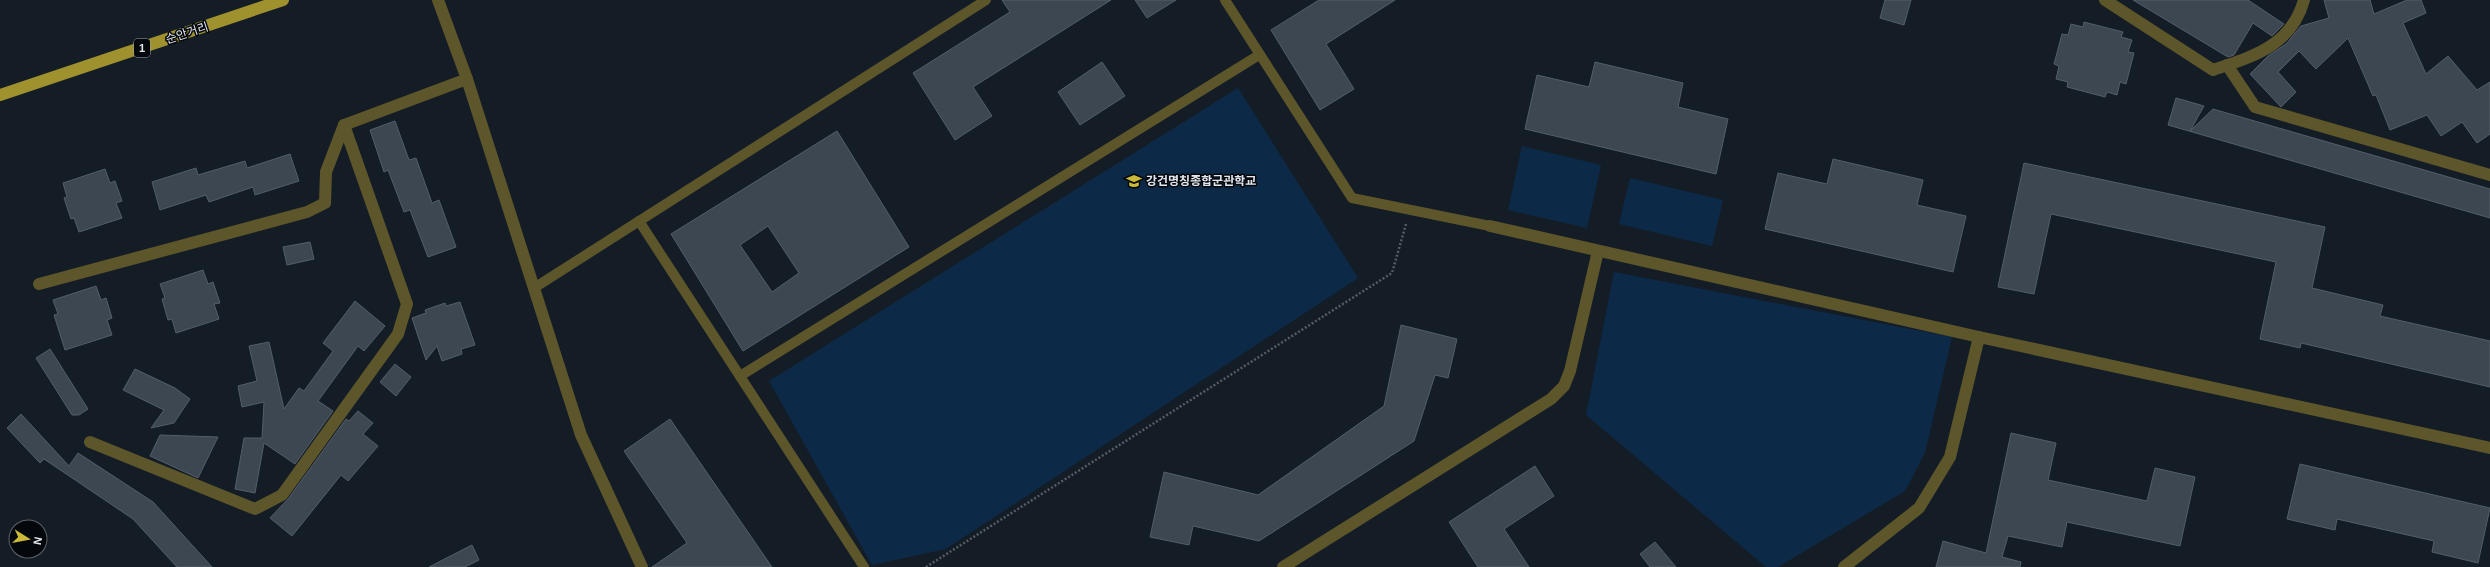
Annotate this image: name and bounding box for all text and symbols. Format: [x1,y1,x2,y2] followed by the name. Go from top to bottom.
[164,20,210,46] street label: 순안거리
[134,39,150,57] road number: 1
[1125,172,1143,190] school or university icon: 강건명칭종합군관학교
[1146,174,1256,188] place label: 강건명칭종합군관학교
[8,519,48,559] north arrow
[31,536,44,546] text: N

